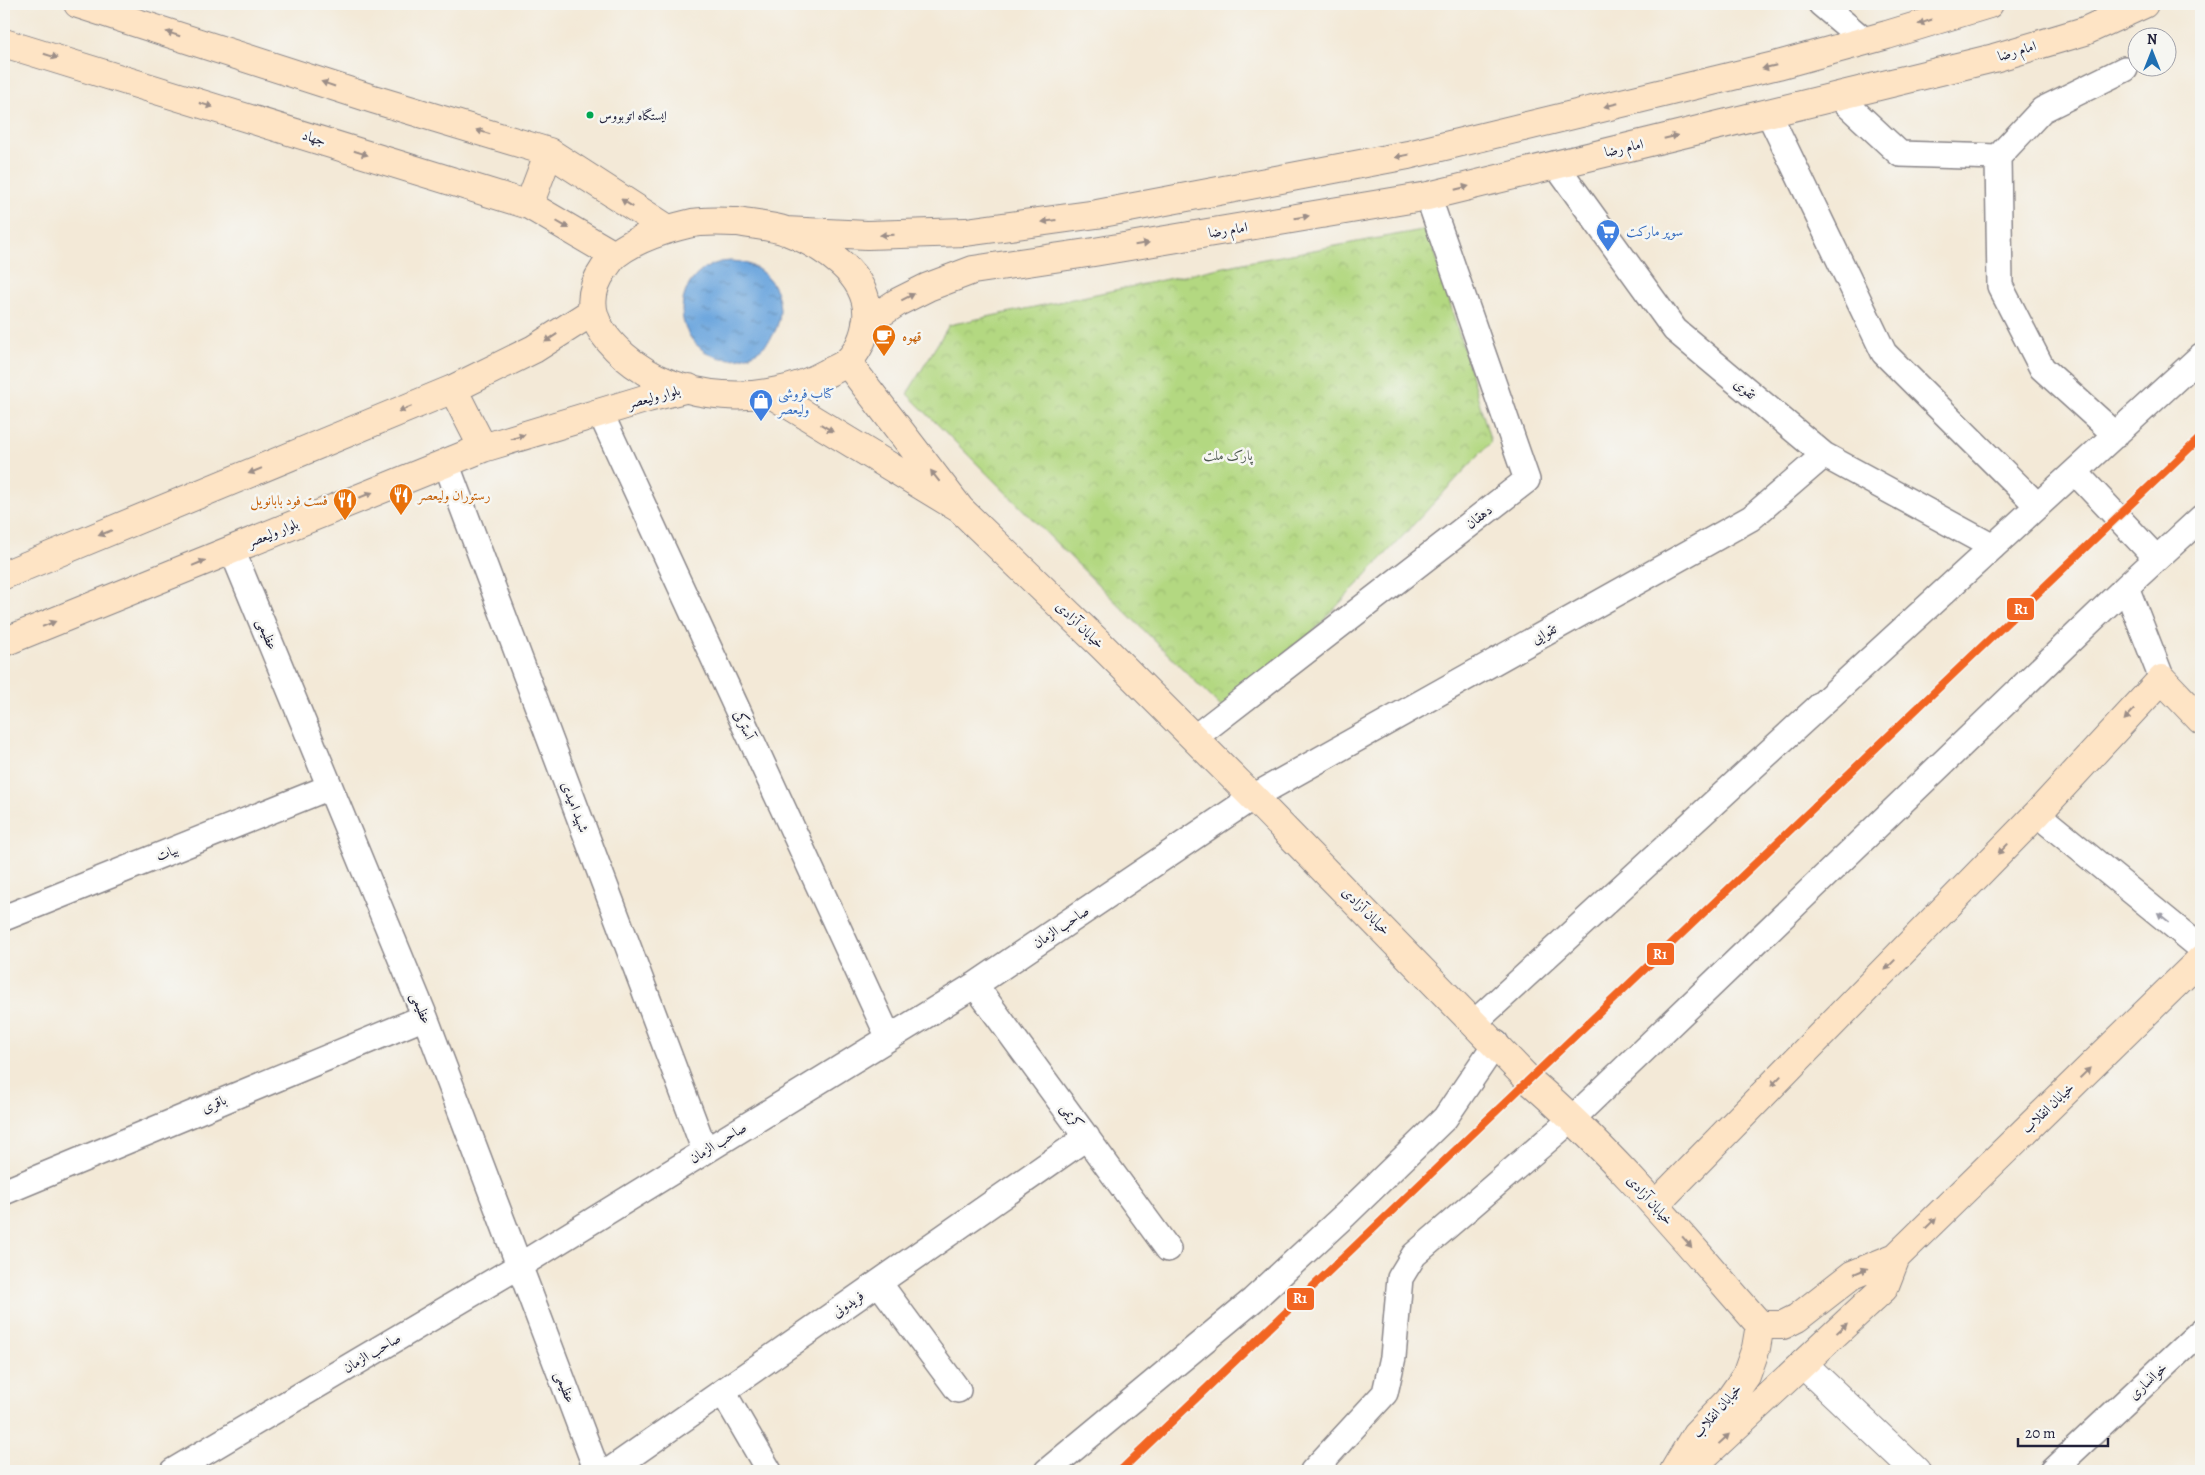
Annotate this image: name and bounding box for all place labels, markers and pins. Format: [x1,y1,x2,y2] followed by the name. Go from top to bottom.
[599,107,667,124] place label: ایستگاه اتوبووس
[585,110,595,120] marker: ایستگاه اتوبووس
[1595,218,1621,252] supermarket icon: سوپر مارکت
[1626,222,1683,241] place label: سوپر مارکت
[871,323,897,357] cafe icon: قهوه
[902,327,922,346] place label: قهوه
[776,384,835,419] place label: کتاب فروشی ولیعصر
[748,388,774,422] shop icon: کتاب فروشی ولیعصر
[388,482,414,516] restaurant icon: رستوران ولیعصر
[416,486,491,505] place label: رستوران ولیعصر
[332,487,358,521] restaurant icon: فست فود بابانویل
[250,491,328,511] place label: فست فود بابانویل

